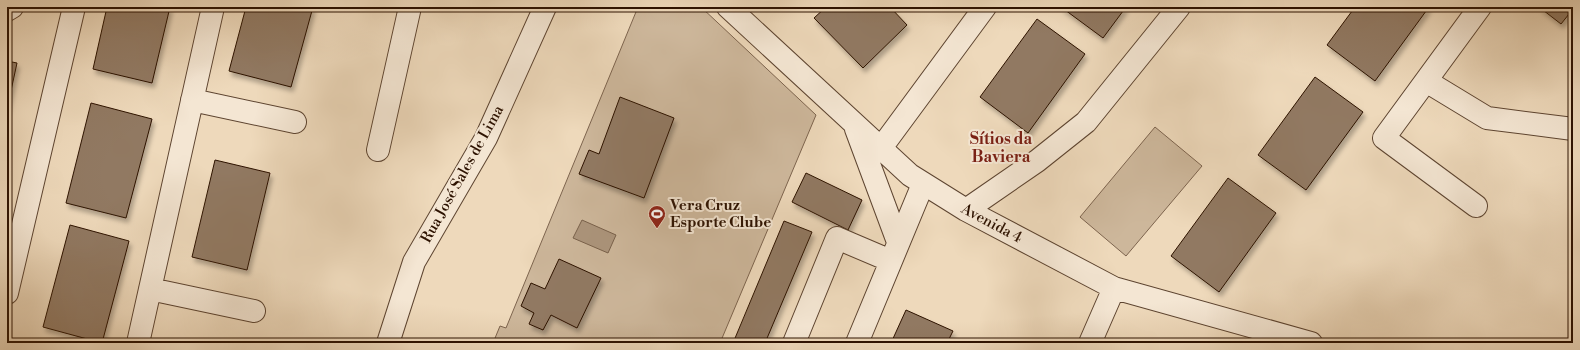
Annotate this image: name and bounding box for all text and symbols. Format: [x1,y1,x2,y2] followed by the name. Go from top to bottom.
[417,102,508,246] street label: Rua José Sales de Lima
[970,129,1033,167] district label: Sítios da Baviera
[669,196,771,232] place label: Vera Cruz Esporte Clube
[957,199,1026,247] street label: Avenida 4
[647,204,667,229] sports icon: Vera Cruz Esporte Clube

